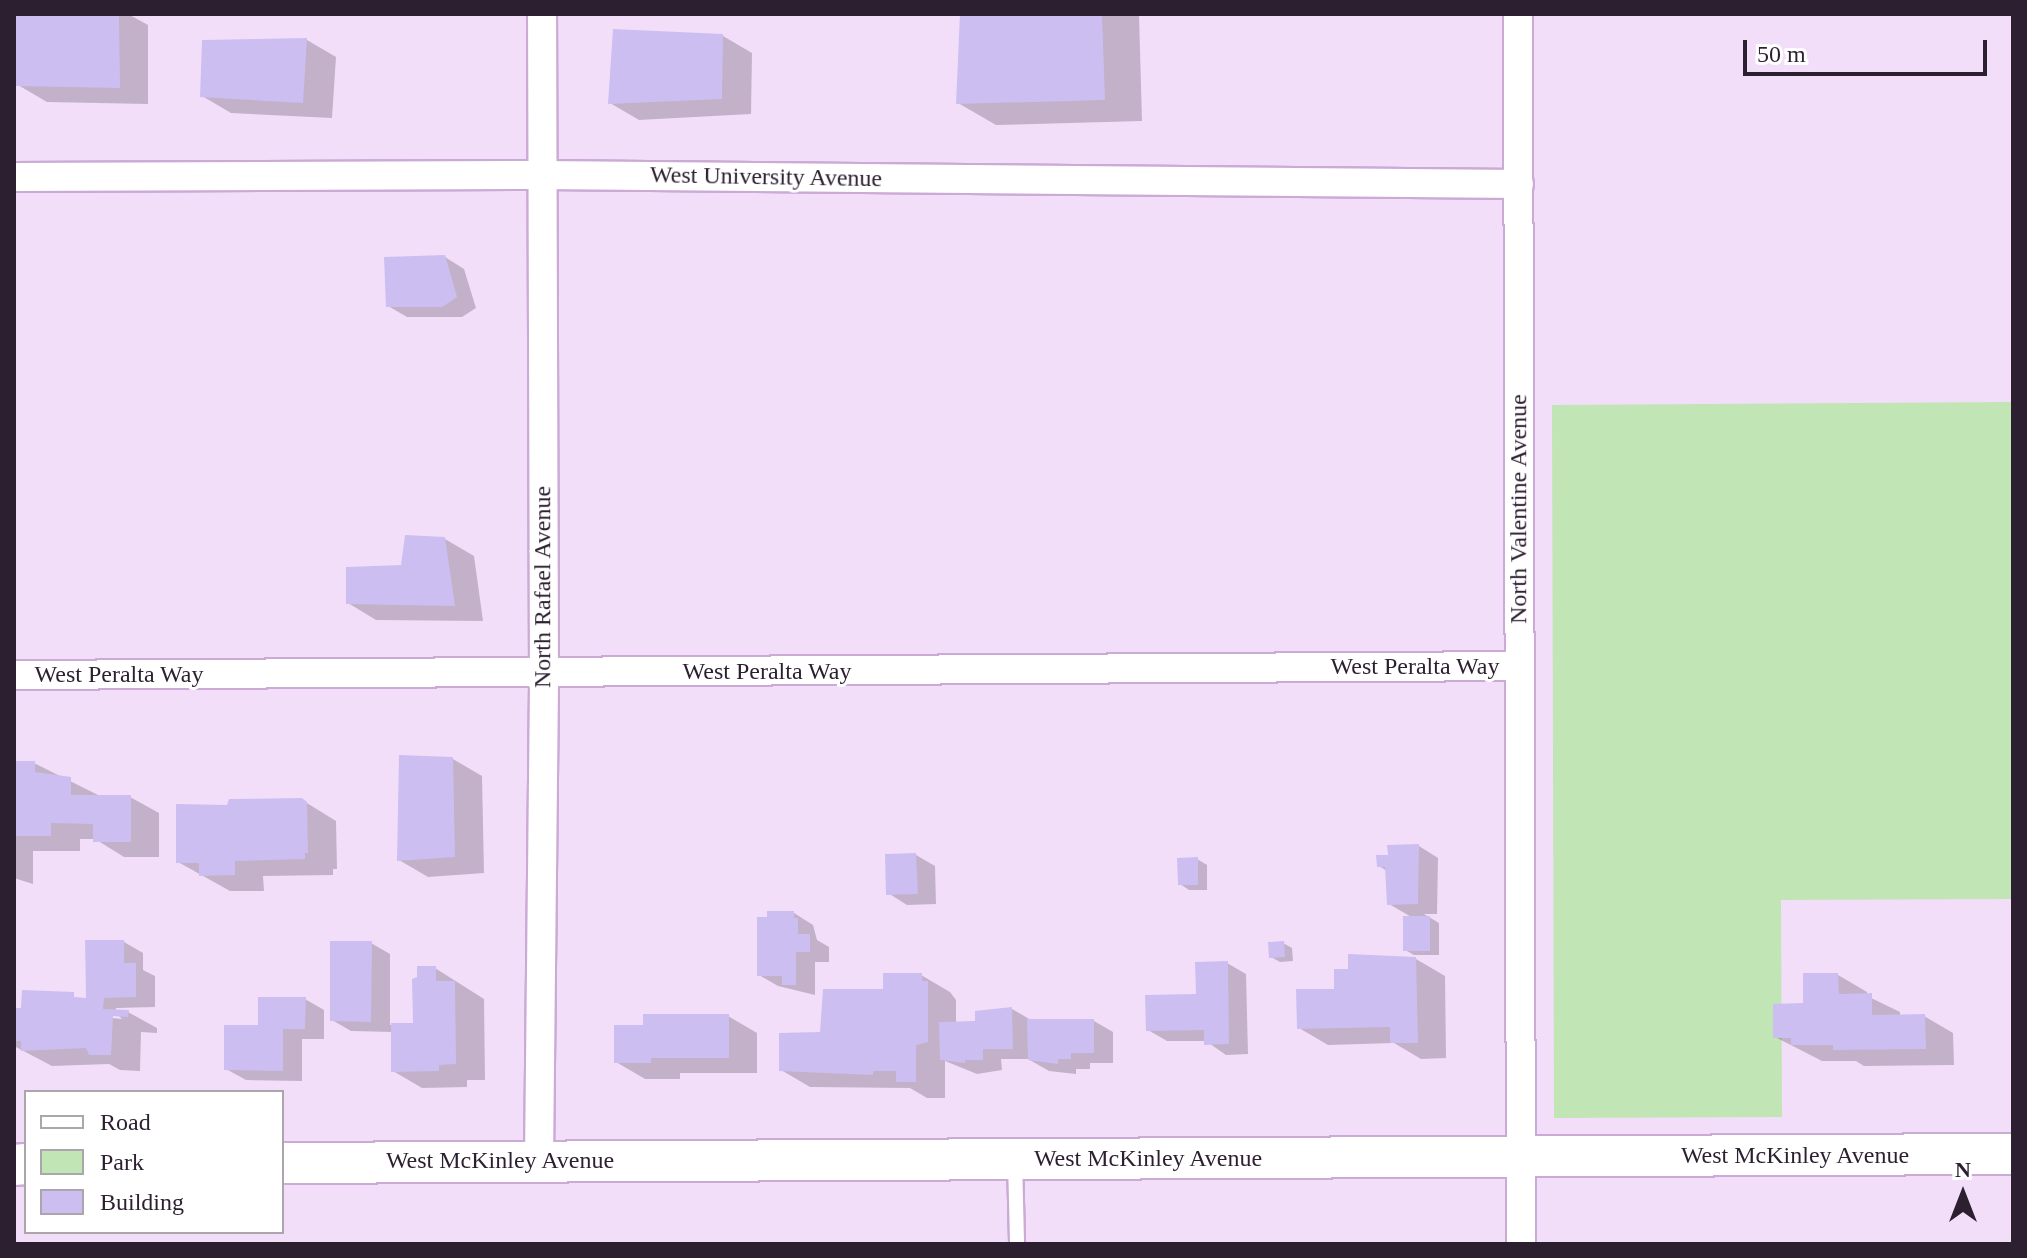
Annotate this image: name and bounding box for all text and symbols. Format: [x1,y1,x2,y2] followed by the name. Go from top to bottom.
[1747,24,1991,74] scale bar
[1757,41,1806,67] text: 50 m
[649,161,883,193] street label: West University Avenue
[1505,393,1533,625] street label: North Valentine Avenue
[529,485,557,689] street label: North Rafael Avenue
[1330,653,1500,681] street label: West Peralta Way
[682,658,852,686] street label: West Peralta Way
[34,661,204,689] street label: West Peralta Way
[24,1090,284,1234] legend
[100,1109,151,1135] text: Road
[1680,1142,1910,1170] street label: West McKinley Avenue
[1033,1145,1263,1173] street label: West McKinley Avenue
[385,1147,615,1175] street label: West McKinley Avenue
[100,1149,144,1175] text: Park
[1923,1154,2003,1234] north arrow
[1955,1157,1971,1182] text: N
[100,1189,184,1215] text: Building

